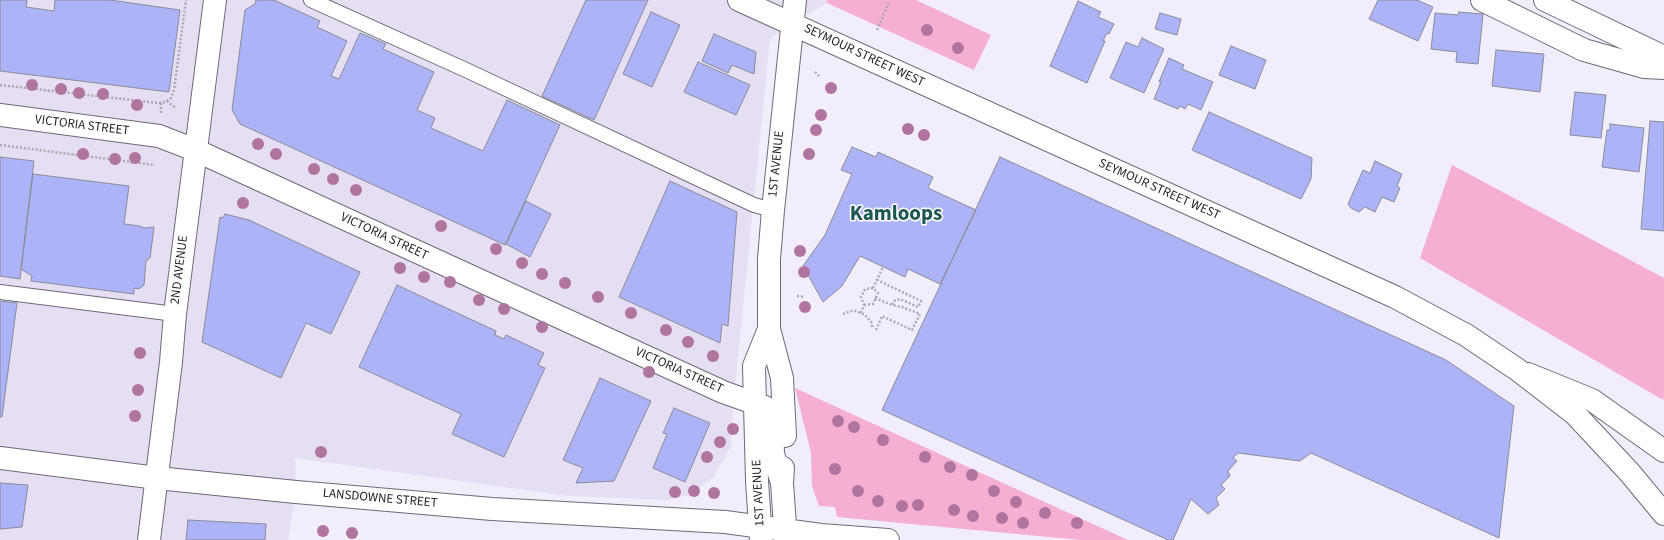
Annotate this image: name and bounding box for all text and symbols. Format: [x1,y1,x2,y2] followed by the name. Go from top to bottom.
[801,21,927,91] street label: SEYMOUR STREET WEST
[34,112,130,140] street label: VICTORIA STREET
[766,130,788,198] street label: 1ST AVENUE
[1096,156,1222,224] street label: SEYMOUR STREET WEST
[850,202,942,228] district label: Kamloops
[338,210,430,264] street label: VICTORIA STREET
[168,235,192,305] street label: 2ND AVENUE
[633,345,725,397] street label: VICTORIA STREET
[749,459,769,527] street label: 1ST AVENUE
[322,486,438,512] street label: LANSDOWNE STREET

